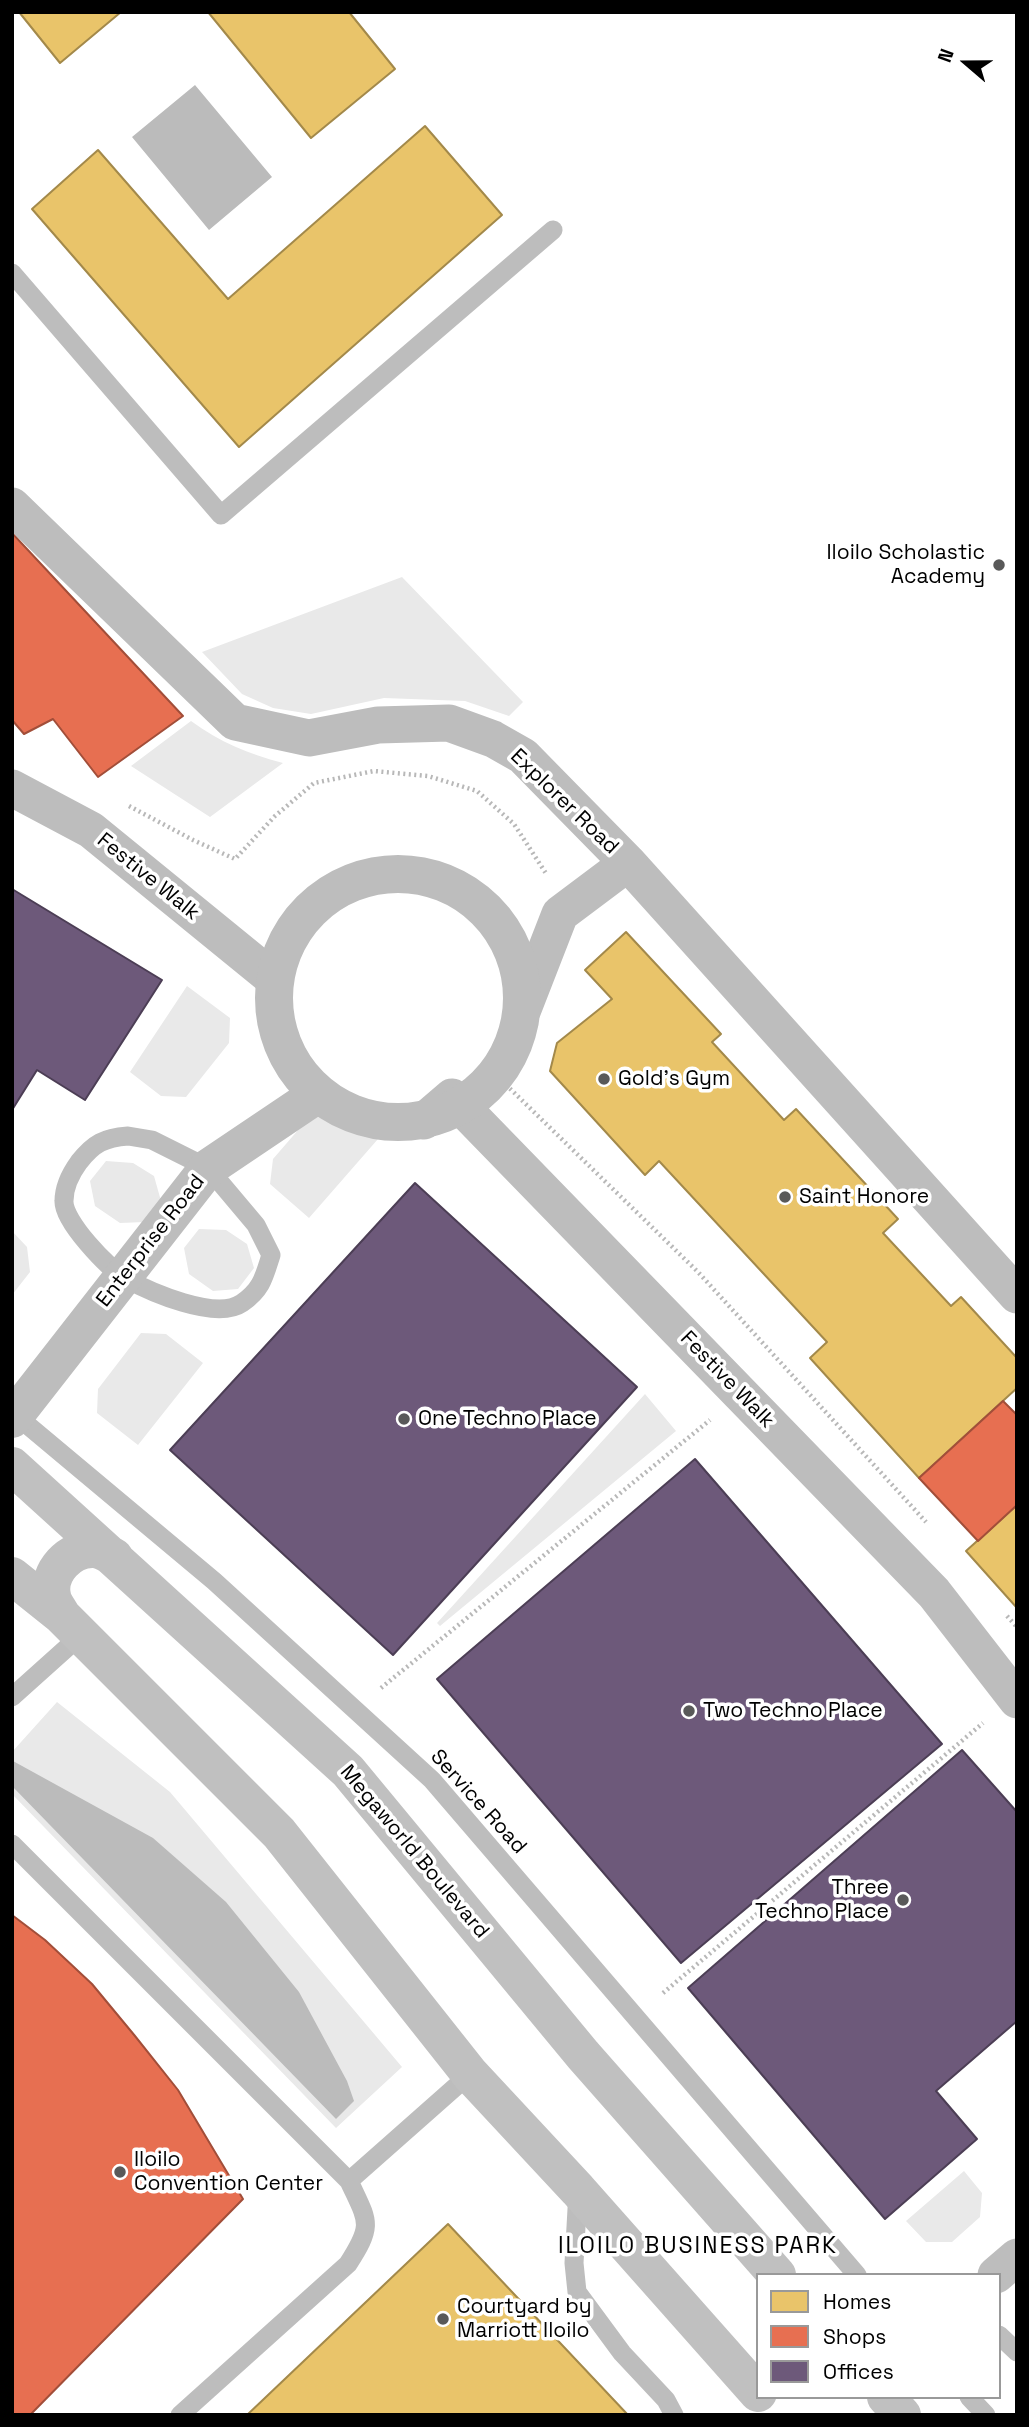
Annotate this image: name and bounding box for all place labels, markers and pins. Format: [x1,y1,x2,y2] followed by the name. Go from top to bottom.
[826,540,985,590] place label: Iloilo Scholastic Academy
[991,557,1007,573] marker: Iloilo Scholastic Academy
[618,1066,730,1092] place label: Gold's Gym
[596,1071,612,1087] marker: Gold's Gym
[799,1184,929,1210] place label: Saint Honore
[777,1189,793,1205] marker: Saint Honore
[418,1406,597,1432] place label: One Techno Place
[396,1411,412,1427] marker: One Techno Place
[703,1698,883,1724] place label: Two Techno Place
[681,1703,697,1719] marker: Two Techno Place
[755,1875,889,1925] place label: Three Techno Place
[895,1892,911,1908] marker: Three Techno Place
[134,2147,323,2197] place label: Iloilo Convention Center
[112,2164,128,2180] marker: Iloilo Convention Center
[457,2294,592,2344] place label: Courtyard by Marriott Iloilo
[435,2311,451,2327] marker: Courtyard by Marriott Iloilo

